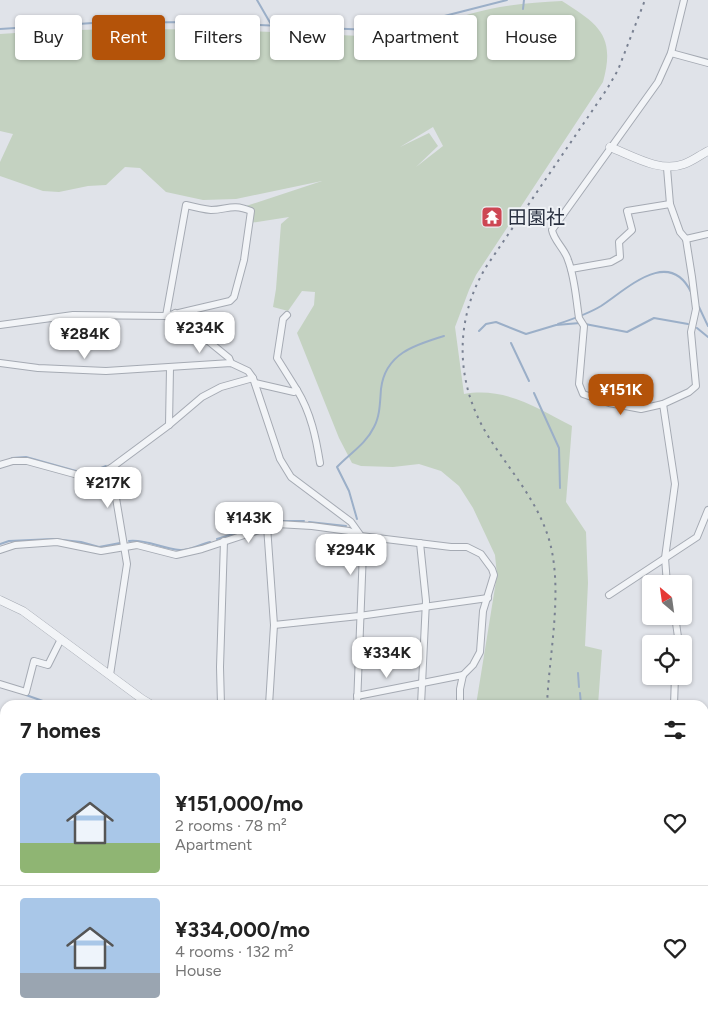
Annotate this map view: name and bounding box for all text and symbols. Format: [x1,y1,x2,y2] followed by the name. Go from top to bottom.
[15,15,82,60] chip: Buy
[92,15,165,60] chip: Rent
[175,15,260,60] chip: Filters
[270,15,344,60] chip: New
[354,15,477,60] chip: Apartment
[487,15,575,60] chip: House
[480,205,504,229] temple icon: 田園社
[508,206,565,229] place label: 田園社
[165,312,235,354] pin: ¥234K
[50,318,120,360] pin: ¥284K
[176,318,224,337] text: ¥234K
[60,324,110,343] text: ¥284K
[586,374,656,416] pin: ¥151K
[600,380,643,399] text: ¥151K
[73,466,143,509] pin: ¥217K
[85,473,131,492] text: ¥217K
[214,502,284,544] pin: ¥143K
[226,508,272,527] text: ¥143K
[316,534,386,576] pin: ¥294K
[327,540,375,559] text: ¥294K
[642,575,692,625] north arrow
[642,575,692,685] map controls
[642,635,692,685] button: locate
[352,636,422,679] pin: ¥334K
[363,643,411,662] text: ¥334K
[661,716,689,744] icon: filters
[20,718,101,743] text: 7 homes
[175,791,303,816] text: ¥151,000/mo
[60,793,120,853] icon: home
[661,809,689,837] icon: heart
[175,816,287,835] text: 2 rooms · 78 m²
[175,835,252,854] text: Apartment
[175,917,310,942] text: ¥334,000/mo
[60,918,120,978] icon: home
[661,934,689,962] icon: heart
[175,942,294,961] text: 4 rooms · 132 m²
[175,961,221,980] text: House

